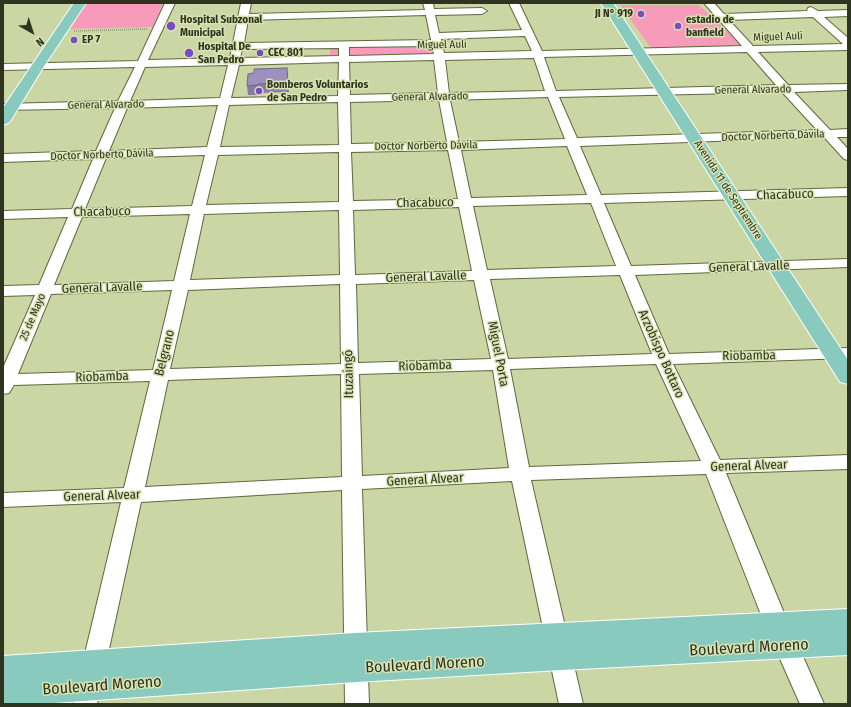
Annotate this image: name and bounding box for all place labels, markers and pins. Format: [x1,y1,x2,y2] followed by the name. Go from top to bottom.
[595,7,633,21] place label: JI N° 919
[636,9,646,19] marker: JI N° 919
[180,13,262,39] place label: Hospital Subzonal Municipal
[686,13,734,39] place label: estadio de banfield
[165,20,177,32] marker: Hospital Subzonal Municipal
[673,21,683,31] marker: estadio de banfield
[82,33,100,47] place label: EP 7
[69,35,79,45] marker: EP 7
[198,40,251,66] place label: Hospital De San Pedro
[268,46,303,60] place label: CEC 801
[183,47,195,59] marker: Hospital De San Pedro
[255,48,265,58] marker: CEC 801
[267,78,368,104] place label: Bomberos Voluntarios de San Pedro
[254,86,264,96] marker: Bomberos Voluntarios de San Pedro

